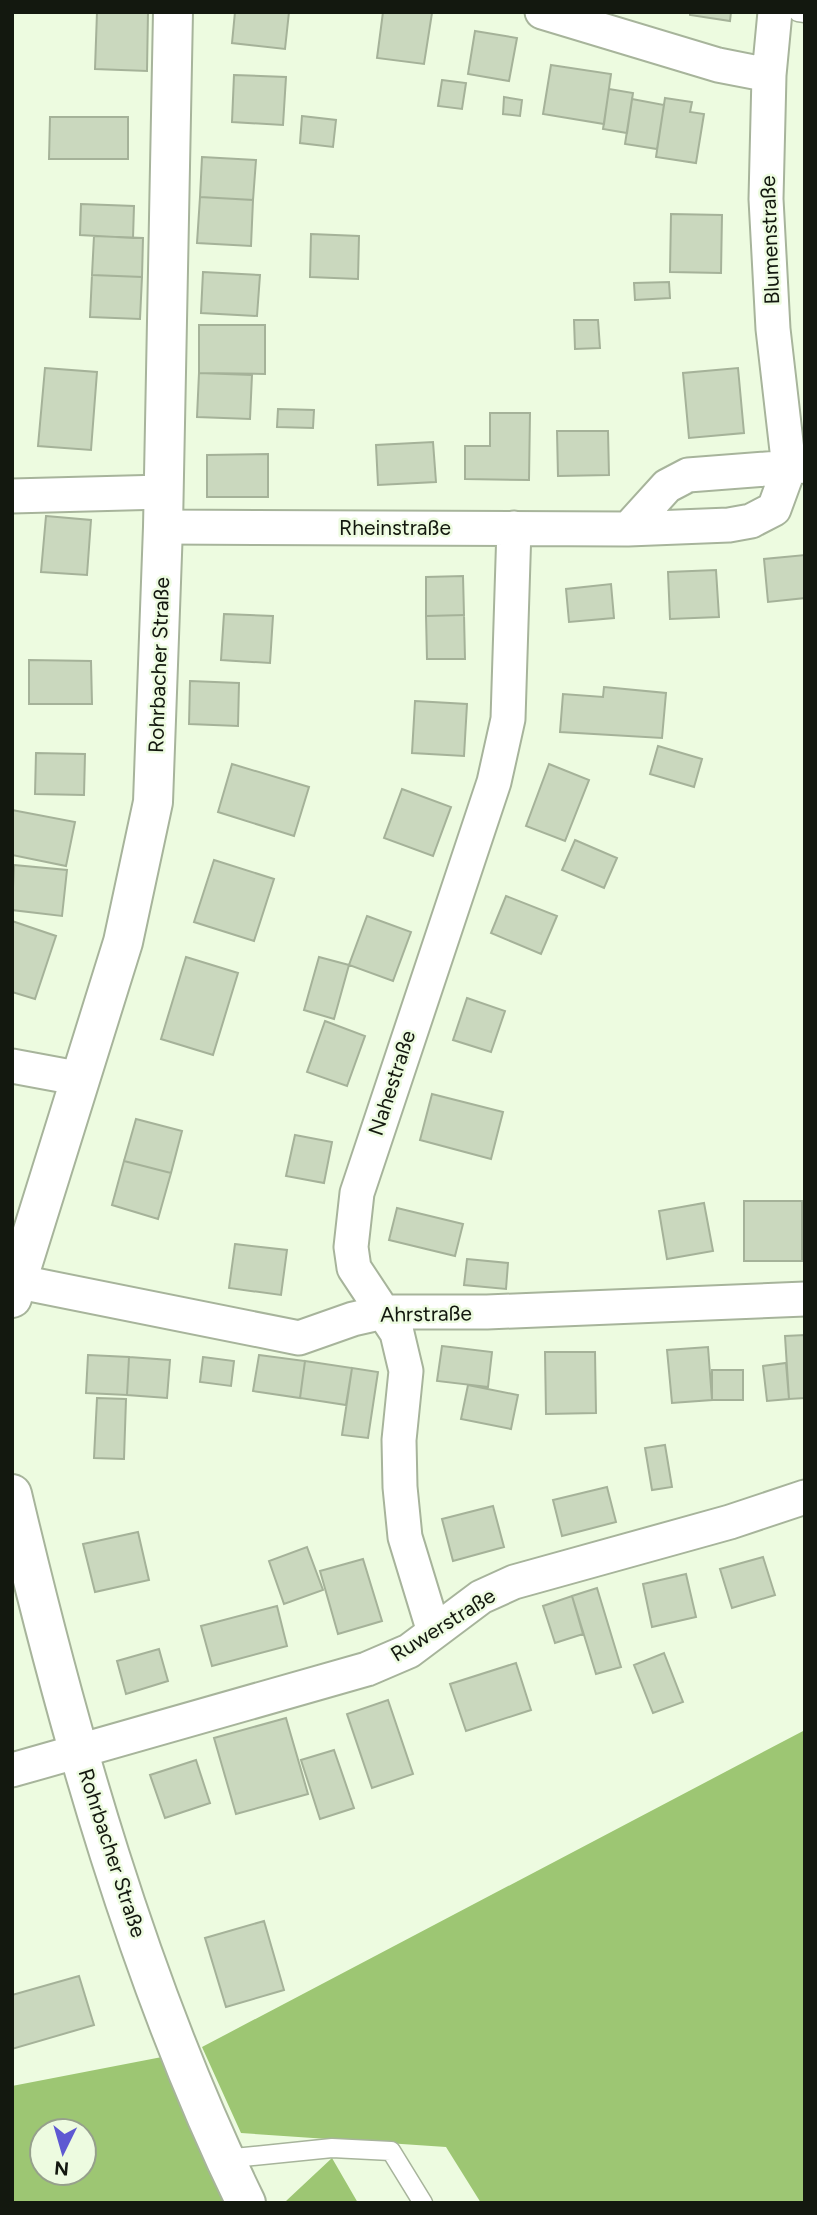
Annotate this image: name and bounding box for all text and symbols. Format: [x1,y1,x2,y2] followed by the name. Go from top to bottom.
[755,175,784,305] street label: Blumenstraße
[339,515,451,540] street label: Rheinstraße
[143,577,174,753] street label: Rohrbacher Straße
[363,1027,420,1139] street label: Nahestraße
[380,1300,472,1327] street label: Ahrstraße
[386,1583,500,1667] street label: Ruwerstraße
[73,1765,152,1940] street label: Rohrbacher Straße
[28,2117,98,2187] north arrow
[53,2156,70,2181] text: N

